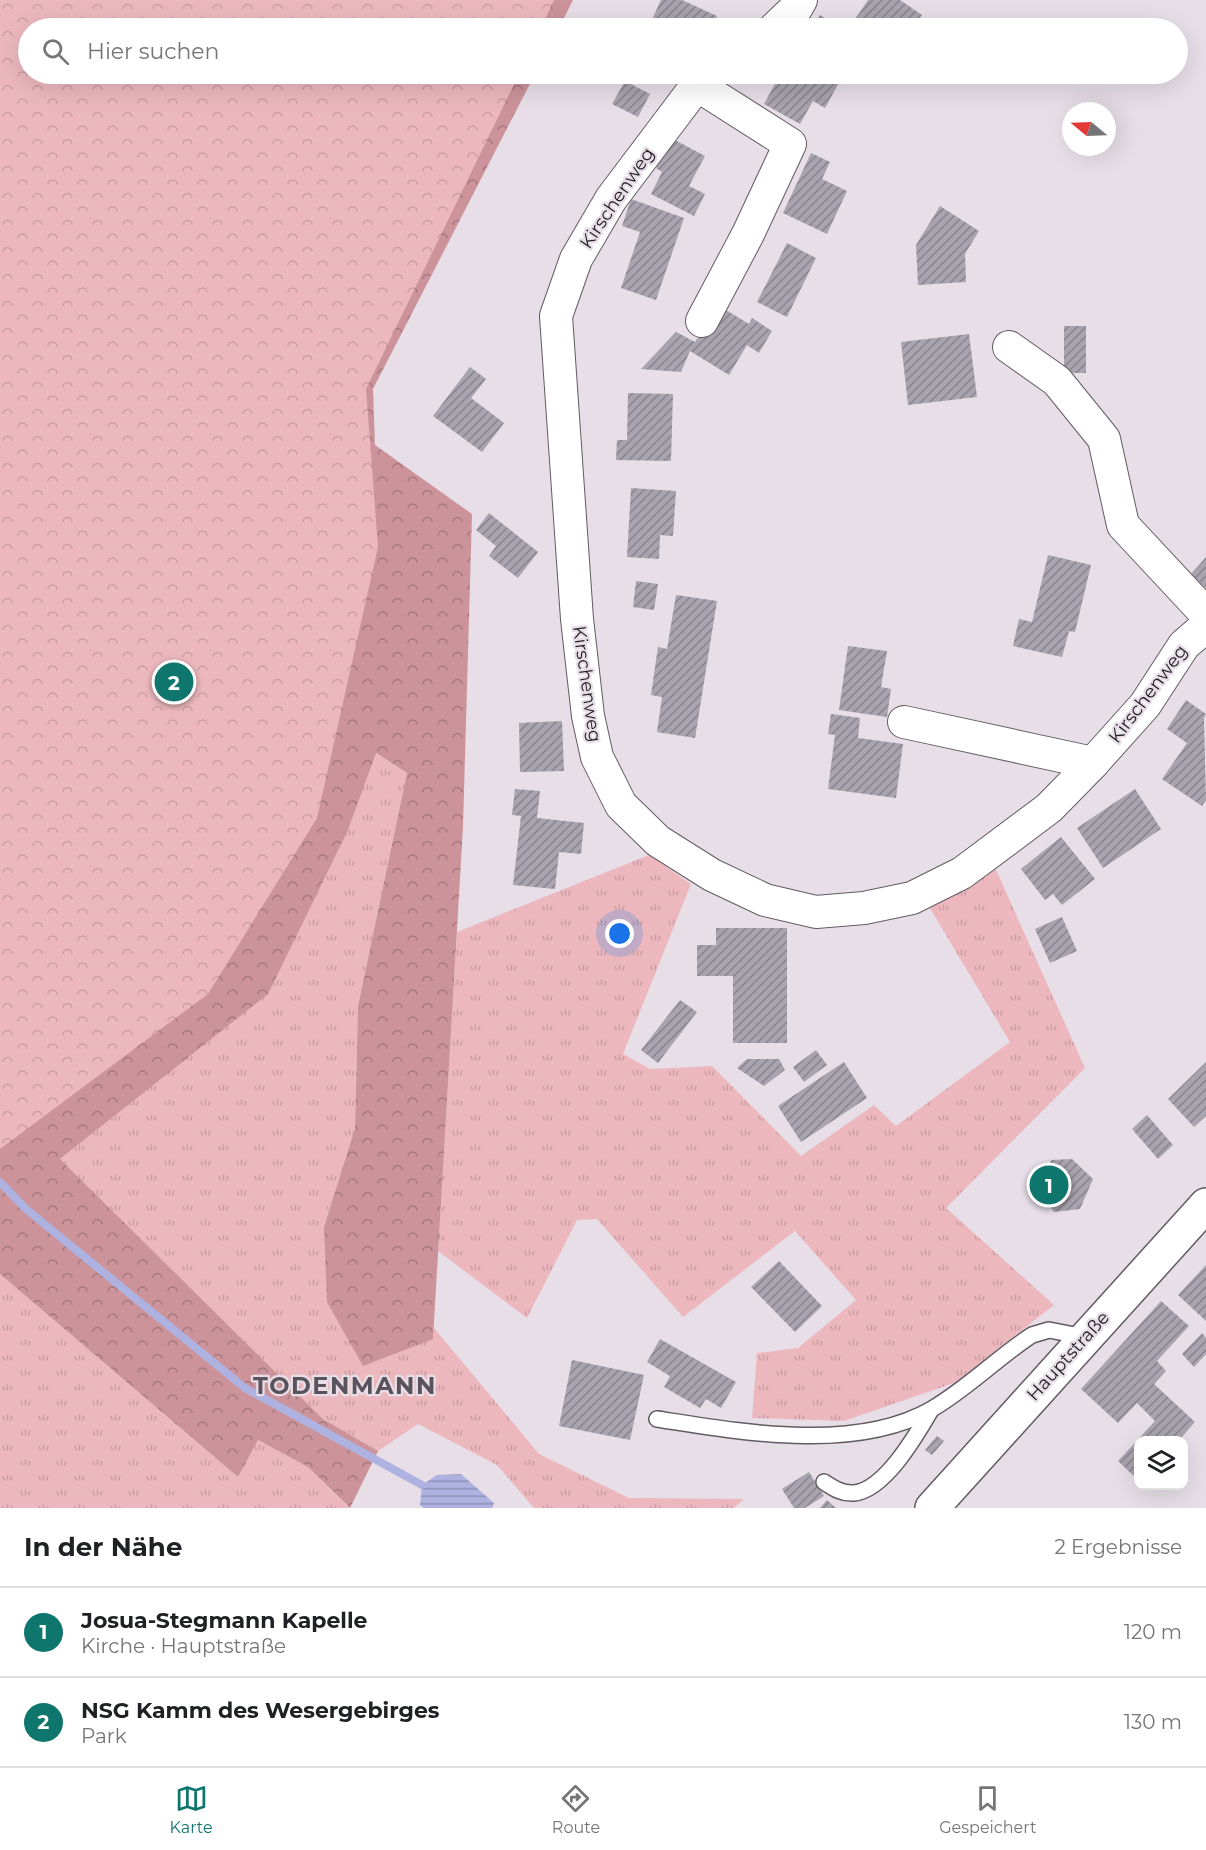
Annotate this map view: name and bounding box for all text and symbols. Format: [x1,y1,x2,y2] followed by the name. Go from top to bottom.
[18,18,1188,84] search box
[39,35,72,68] icon: search
[87,38,219,65] text: Hier suchen
[1062,102,1116,156] north arrow
[575,143,659,253] street label: Kirschenweg
[568,624,606,744] street label: Kirschenweg
[1104,641,1192,747] street label: Kirschenweg
[154,660,194,704] pin: 2
[605,919,634,948] your location
[1030,1162,1068,1208] pin: 1
[1022,1307,1114,1405] street label: Hauptstraße
[253,1371,437,1400] district label: TODENMANN
[1134,1436,1188,1490] map controls
[1134,1436,1188,1490] button: layers
[24,1531,182,1563] text: In der Nähe
[1054,1535,1182,1559] text: 2 Ergebnisse
[81,1607,367,1634] text: Josua-Stegmann Kapelle
[40,1620,47,1644] text: 1
[1124,1620,1182,1644] text: 120 m
[81,1634,286,1658] text: Kirche · Hauptstraße
[81,1697,439,1724] text: NSG Kamm des Wesergebirges
[38,1710,49,1734] text: 2
[1124,1710,1182,1734] text: 130 m
[81,1724,127,1748] text: Park
[170,1782,213,1837] tab: Karte
[552,1782,600,1837] tab: Route
[939,1782,1036,1837] tab: Gespeichert

